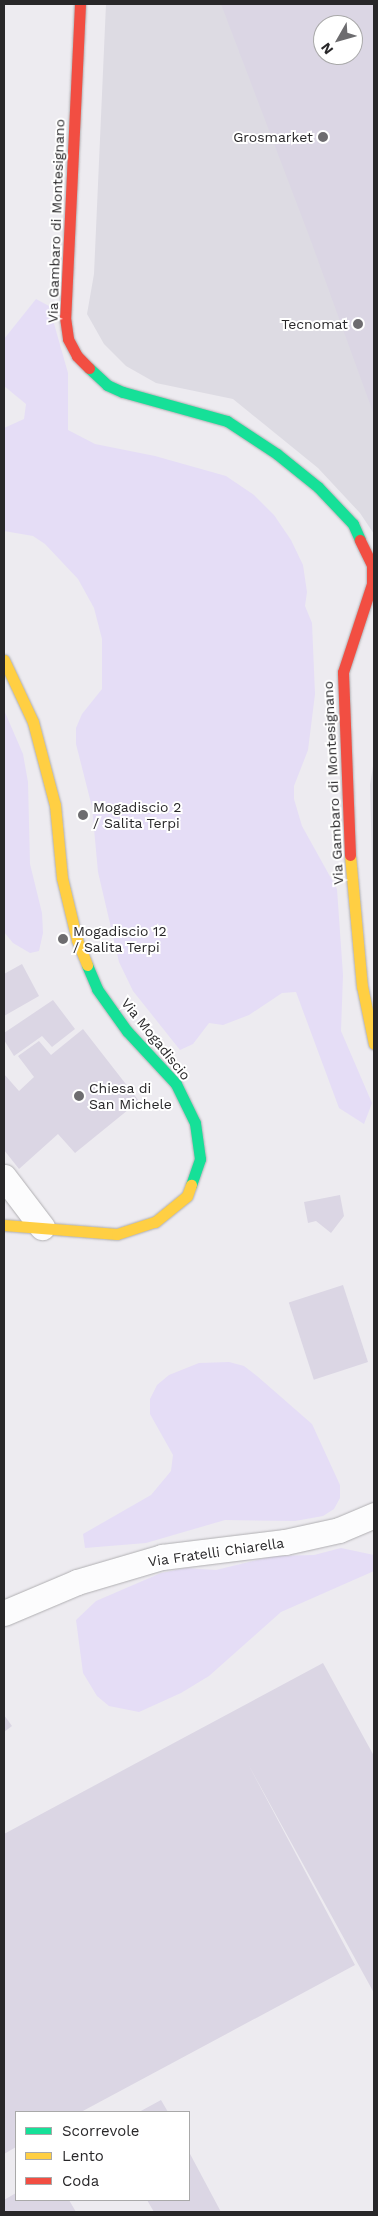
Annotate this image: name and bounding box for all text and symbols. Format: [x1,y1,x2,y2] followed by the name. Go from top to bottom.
[313,15,363,65] north arrow
[317,40,336,58] text: N
[44,119,68,323] street label: Via Gambaro di Montesignano
[233,129,313,145] place label: Grosmarket
[317,131,329,143] marker: Grosmarket
[281,316,348,332] place label: Tecnomat
[352,318,364,330] marker: Tecnomat
[319,680,347,886] street label: Via Gambaro di Montesignano
[93,799,181,832] place label: Mogadiscio 2 / Salita Terpi
[77,809,89,821] marker: Mogadiscio 2 / Salita Terpi
[73,923,167,956] place label: Mogadiscio 12 / Salita Terpi
[57,933,69,945] marker: Mogadiscio 12 / Salita Terpi
[118,994,194,1084] street label: Via Mogadiscio
[89,1080,172,1112] place label: Chiesa di San Michele
[73,1090,85,1102] marker: Chiesa di San Michele
[147,1534,285,1570] street label: Via Fratelli Chiarella
[15,2111,190,2201] legend
[62,2122,140,2140] text: Scorrevole
[62,2147,104,2165] text: Lento
[62,2172,99,2190] text: Coda

